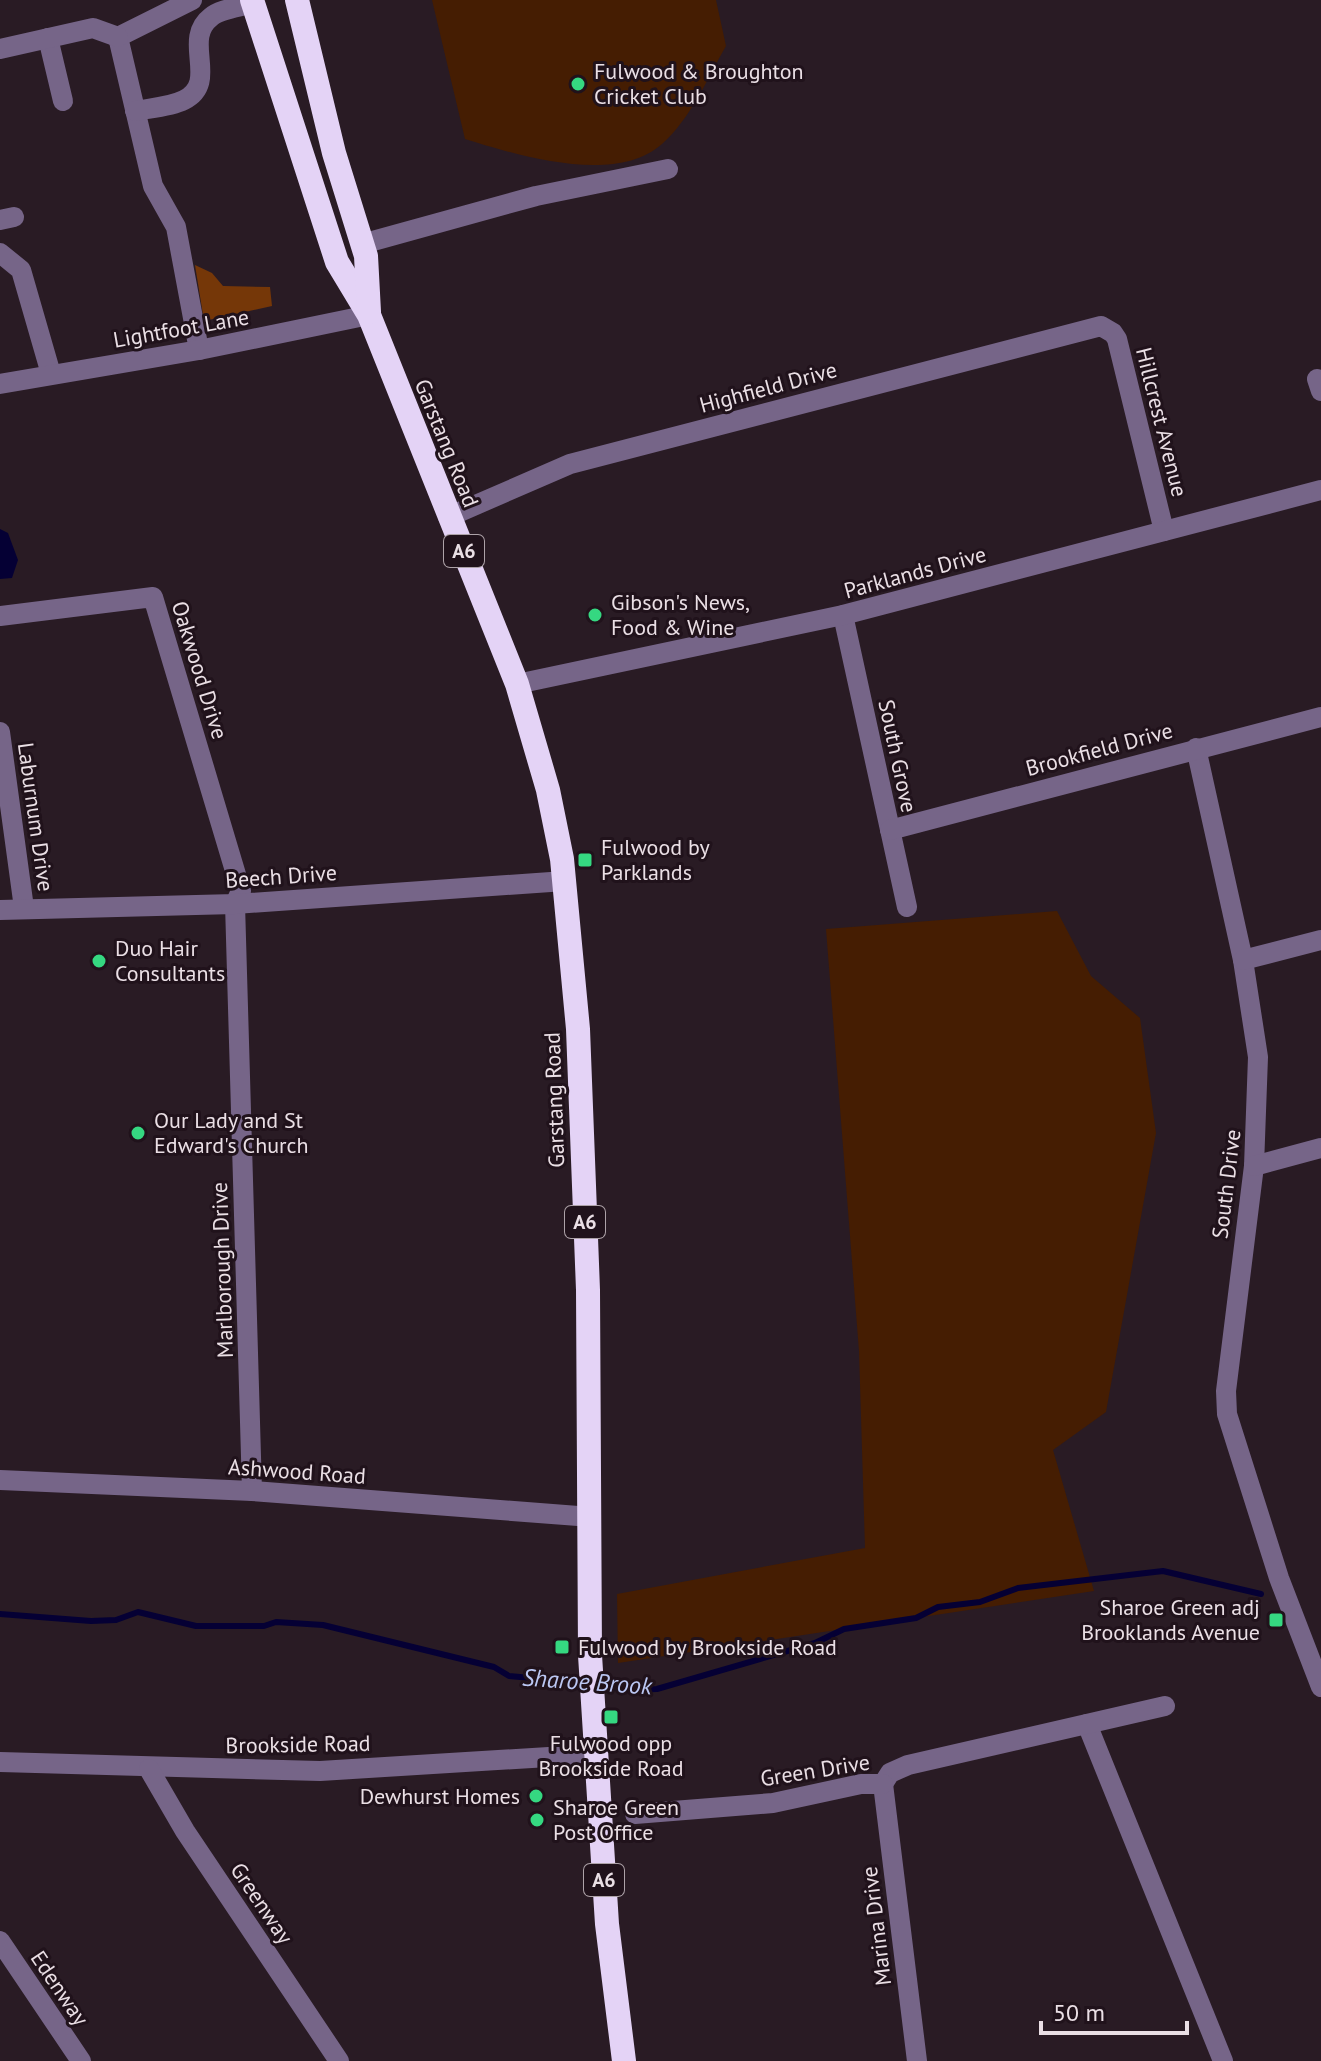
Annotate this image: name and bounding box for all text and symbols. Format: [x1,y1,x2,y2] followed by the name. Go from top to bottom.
[594,57,804,110] place label: Fulwood & Broughton Cricket Club
[569,75,587,93] marker: Fulwood & Broughton Cricket Club
[111,302,251,354] street label: Lightfoot Lane
[1130,345,1194,499] street label: Hillcrest Avenue
[696,355,840,419] street label: Highfield Drive
[409,375,485,511] street label: Garstang Road
[444,535,484,567] road number: A6
[841,540,989,604] street label: Parklands Drive
[611,588,750,641] place label: Gibson's News, Food & Wine
[166,598,234,742] street label: Oakwood Drive
[586,606,604,624] marker: Gibson's News, Food & Wine
[872,697,924,815] street label: South Grove
[1022,716,1176,782] street label: Brookfield Drive
[12,741,60,893] street label: Laburnum Drive
[601,833,710,886] place label: Fulwood by Parklands
[576,851,594,869] marker: Fulwood by Parklands
[224,858,338,894] street label: Beech Drive
[115,934,225,987] place label: Duo Hair Consultants
[90,952,108,970] marker: Duo Hair Consultants
[538,1032,570,1168] street label: Garstang Road
[154,1106,309,1159] place label: Our Lady and St Edward's Church
[129,1124,147,1142] marker: Our Lady and St Edward's Church
[1205,1128,1247,1240] street label: South Drive
[205,1182,239,1358] street label: Marlborough Drive
[565,1206,605,1238] road number: A6
[227,1452,367,1490] street label: Ashwood Road
[1081,1593,1260,1646] place label: Sharoe Green adj Brooklands Avenue
[1267,1611,1285,1629] marker: Sharoe Green adj Brooklands Avenue
[578,1633,837,1661] place label: Fulwood by Brookside Road
[553,1638,571,1656] marker: Fulwood by Brookside Road
[521,1662,654,1702] water label: Sharoe Brook
[602,1708,620,1726] marker: Fulwood opp Brookside Road
[225,1729,371,1759] street label: Brookside Road
[538,1729,684,1782] place label: Fulwood opp Brookside Road
[758,1748,872,1792] street label: Green Drive
[360,1782,520,1810] place label: Dewhurst Homes
[527,1787,545,1805] marker: Dewhurst Homes
[553,1793,679,1846] place label: Sharoe Green Post Office
[528,1811,546,1829] marker: Sharoe Green Post Office
[225,1857,300,1950] street label: Greenway
[584,1864,624,1896] road number: A6
[855,1865,897,1987] street label: Marina Drive
[25,1945,96,2031] street label: Edenway
[1041,1985,1187,2035] scale bar
[1053,1997,1105,2028] text: 50 m

